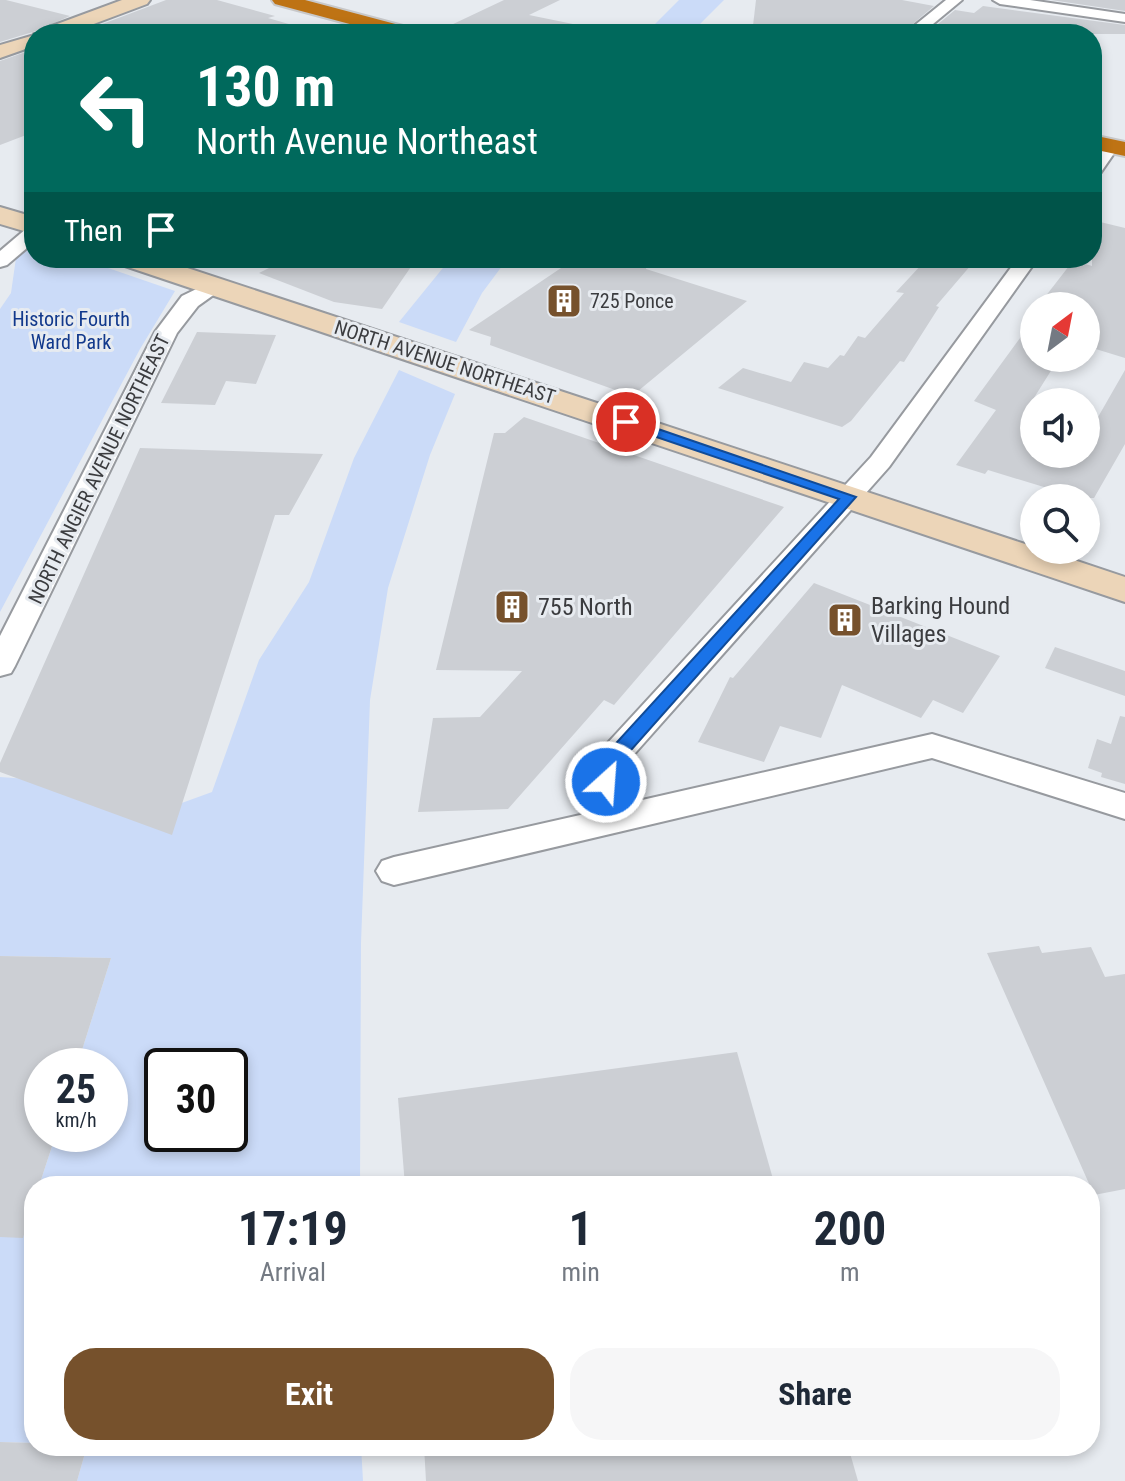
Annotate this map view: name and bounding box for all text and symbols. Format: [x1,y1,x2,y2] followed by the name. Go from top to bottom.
[196,54,335,120] text: 130 m
[64,56,168,160] icon: left
[196,121,538,163] text: North Avenue Northeast
[139,208,183,252] icon: arrive
[64,213,123,248] text: Then
[545,282,583,320] building icon: 725 Ponce
[590,289,674,313] place label: 725 Ponce
[1020,292,1100,372] north arrow
[1020,292,1100,564] map controls
[12,307,130,354] park label: Historic Fourth Ward Park
[331,315,559,409] street label: NORTH AVENUE NORTHEAST
[23,330,175,608] street label: NORTH ANGIER AVENUE NORTHEAST
[592,388,660,456] pin
[1020,388,1100,468] button: sound
[604,400,648,444] icon: arrive
[1020,484,1100,564] button: search
[493,588,531,626] building icon: 755 North
[871,592,1010,648] place label: Barking Hound Villages
[538,593,633,621] place label: 755 North
[826,601,864,639] building icon: Barking Hound Villages
[564,740,648,824] position arrow
[144,1048,248,1152] speed limit sign: 30
[56,1066,96,1113] text: 25
[55,1108,97,1132] text: km/h
[238,1200,348,1257] text: 17:19
[569,1200,593,1257] text: 1
[813,1200,886,1257] text: 200
[260,1257,326,1287] text: Arrival
[562,1257,600,1287] text: min
[840,1257,860,1287] text: m
[64,1348,554,1440] button: Exit
[570,1348,1060,1440] button: Share

